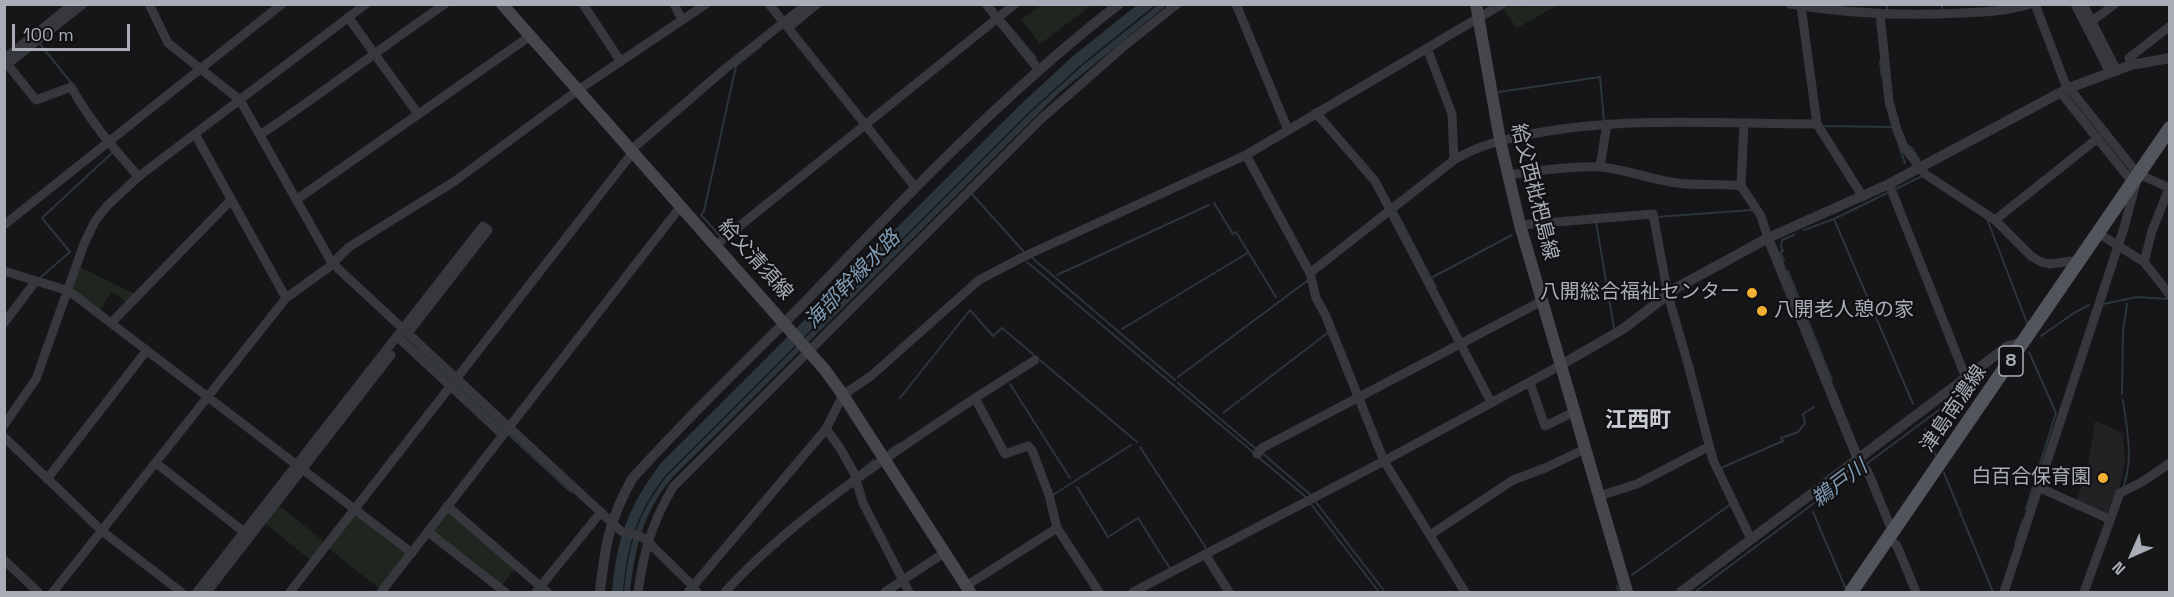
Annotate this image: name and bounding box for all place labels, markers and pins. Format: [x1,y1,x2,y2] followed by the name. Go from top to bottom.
[1540,281,1740,305] place label: 八開総合福祉センター
[1745,286,1759,300] marker: 八開総合福祉センター
[1774,299,1914,323] place label: 八開老人憩の家
[1755,304,1769,318] marker: 八開老人憩の家
[1971,466,2091,490] place label: 白百合保育園
[2096,471,2110,485] marker: 白百合保育園

